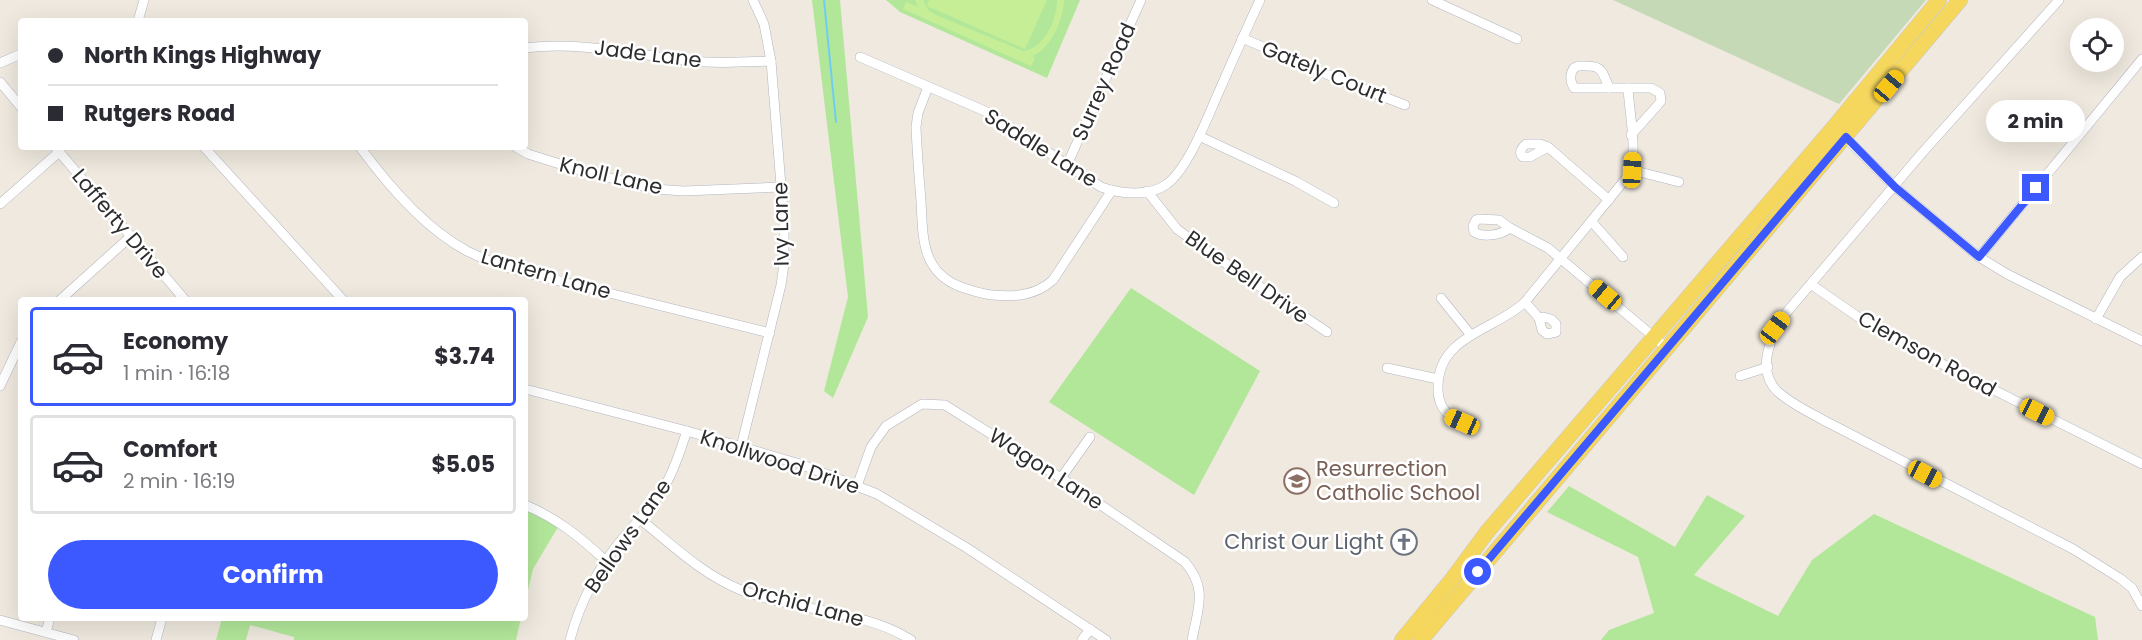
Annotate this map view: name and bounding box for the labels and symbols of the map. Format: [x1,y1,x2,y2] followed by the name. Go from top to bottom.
[1065,18,1143,145] street label: Surrey Road
[593,33,703,74] street label: Jade Lane
[1257,33,1391,110] street label: Gately Court
[1871,66,1907,106] car
[979,101,1103,194] street label: Saddle Lane
[1986,101,2086,143] callout: 2 min
[557,150,666,201] street label: Knoll Lane
[1622,152,1642,188] car
[66,162,175,285] street label: Lafferty Drive
[2022,174,2049,201] route end
[765,182,796,266] street label: Ivy Lane
[1180,223,1315,330] street label: Blue Bell Drive
[478,241,615,306] street label: Lantern Lane
[1585,277,1625,313] car
[1853,304,2002,404] street label: Clemson Road
[1757,308,1793,348] car
[2017,396,2057,428] car
[1442,406,1482,438] car
[983,421,1109,516] street label: Wagon Lane
[697,422,864,501] street label: Knollwood Drive
[1316,454,1480,507] place label: Resurrection Catholic School
[1905,458,1945,490] car
[1282,466,1312,496] school or university icon: Resurrection Catholic School
[578,473,678,599] street label: Bellows Lane
[1224,527,1384,556] place label: Christ Our Light
[1389,527,1419,557] church icon: Christ Our Light
[1464,558,1491,585] route start
[739,573,867,634] street label: Orchid Lane

